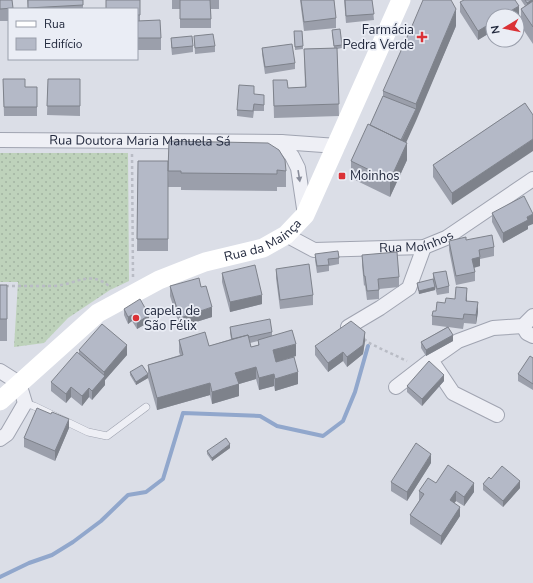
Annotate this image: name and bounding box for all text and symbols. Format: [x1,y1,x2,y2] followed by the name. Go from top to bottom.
[8,8,138,60] legend
[485,8,525,48] north arrow
[44,16,65,32] text: Rua
[343,21,414,54] place label: Farmácia Pedra Verde
[488,24,504,35] text: N
[417,32,427,42] marker: Farmácia Pedra Verde
[44,36,83,52] text: Edifício
[49,131,231,151] street label: Rua Doutora Maria Manuela Sá
[350,167,400,185] place label: Moinhos
[296,170,302,182] one-way arrow
[337,171,347,181] marker: Moinhos
[222,215,306,266] street label: Rua da Mainça
[379,226,457,257] street label: Rua Moínhos
[144,302,200,335] place label: capela de São Félix
[131,313,141,323] marker: capela de São Félix

